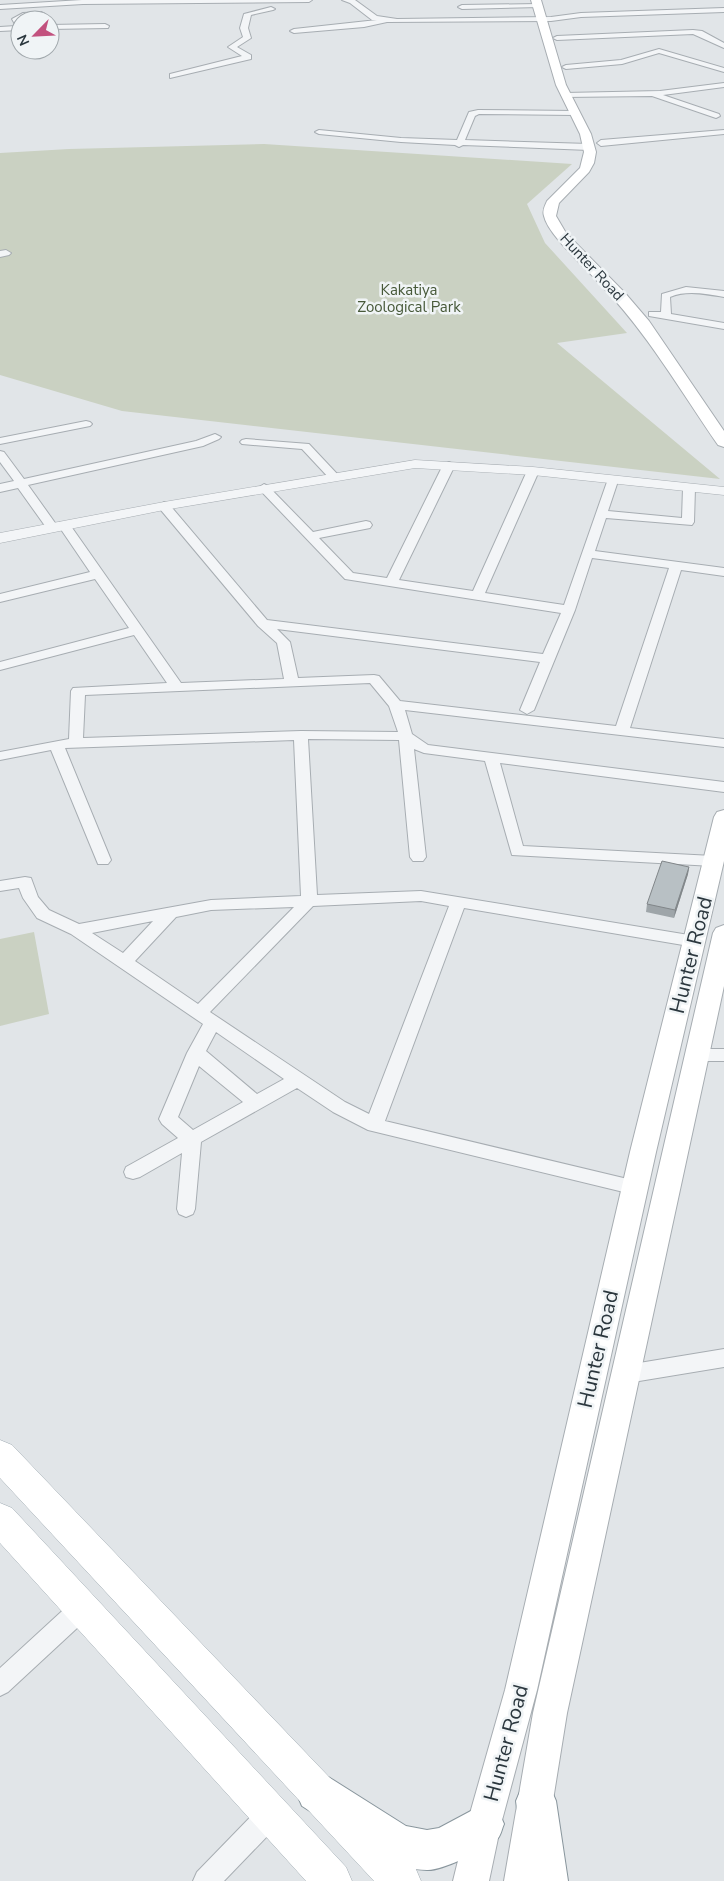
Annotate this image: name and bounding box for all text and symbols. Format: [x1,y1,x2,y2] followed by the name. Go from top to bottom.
[10,10,60,60] north arrow
[13,31,34,49] text: N
[555,229,629,305] street label: Hunter Road
[357,280,461,317] park label: Kakatiya Zoological Park
[663,893,719,1017] street label: Hunter Road
[571,1287,625,1411] street label: Hunter Road
[477,1681,535,1805] street label: Hunter Road

